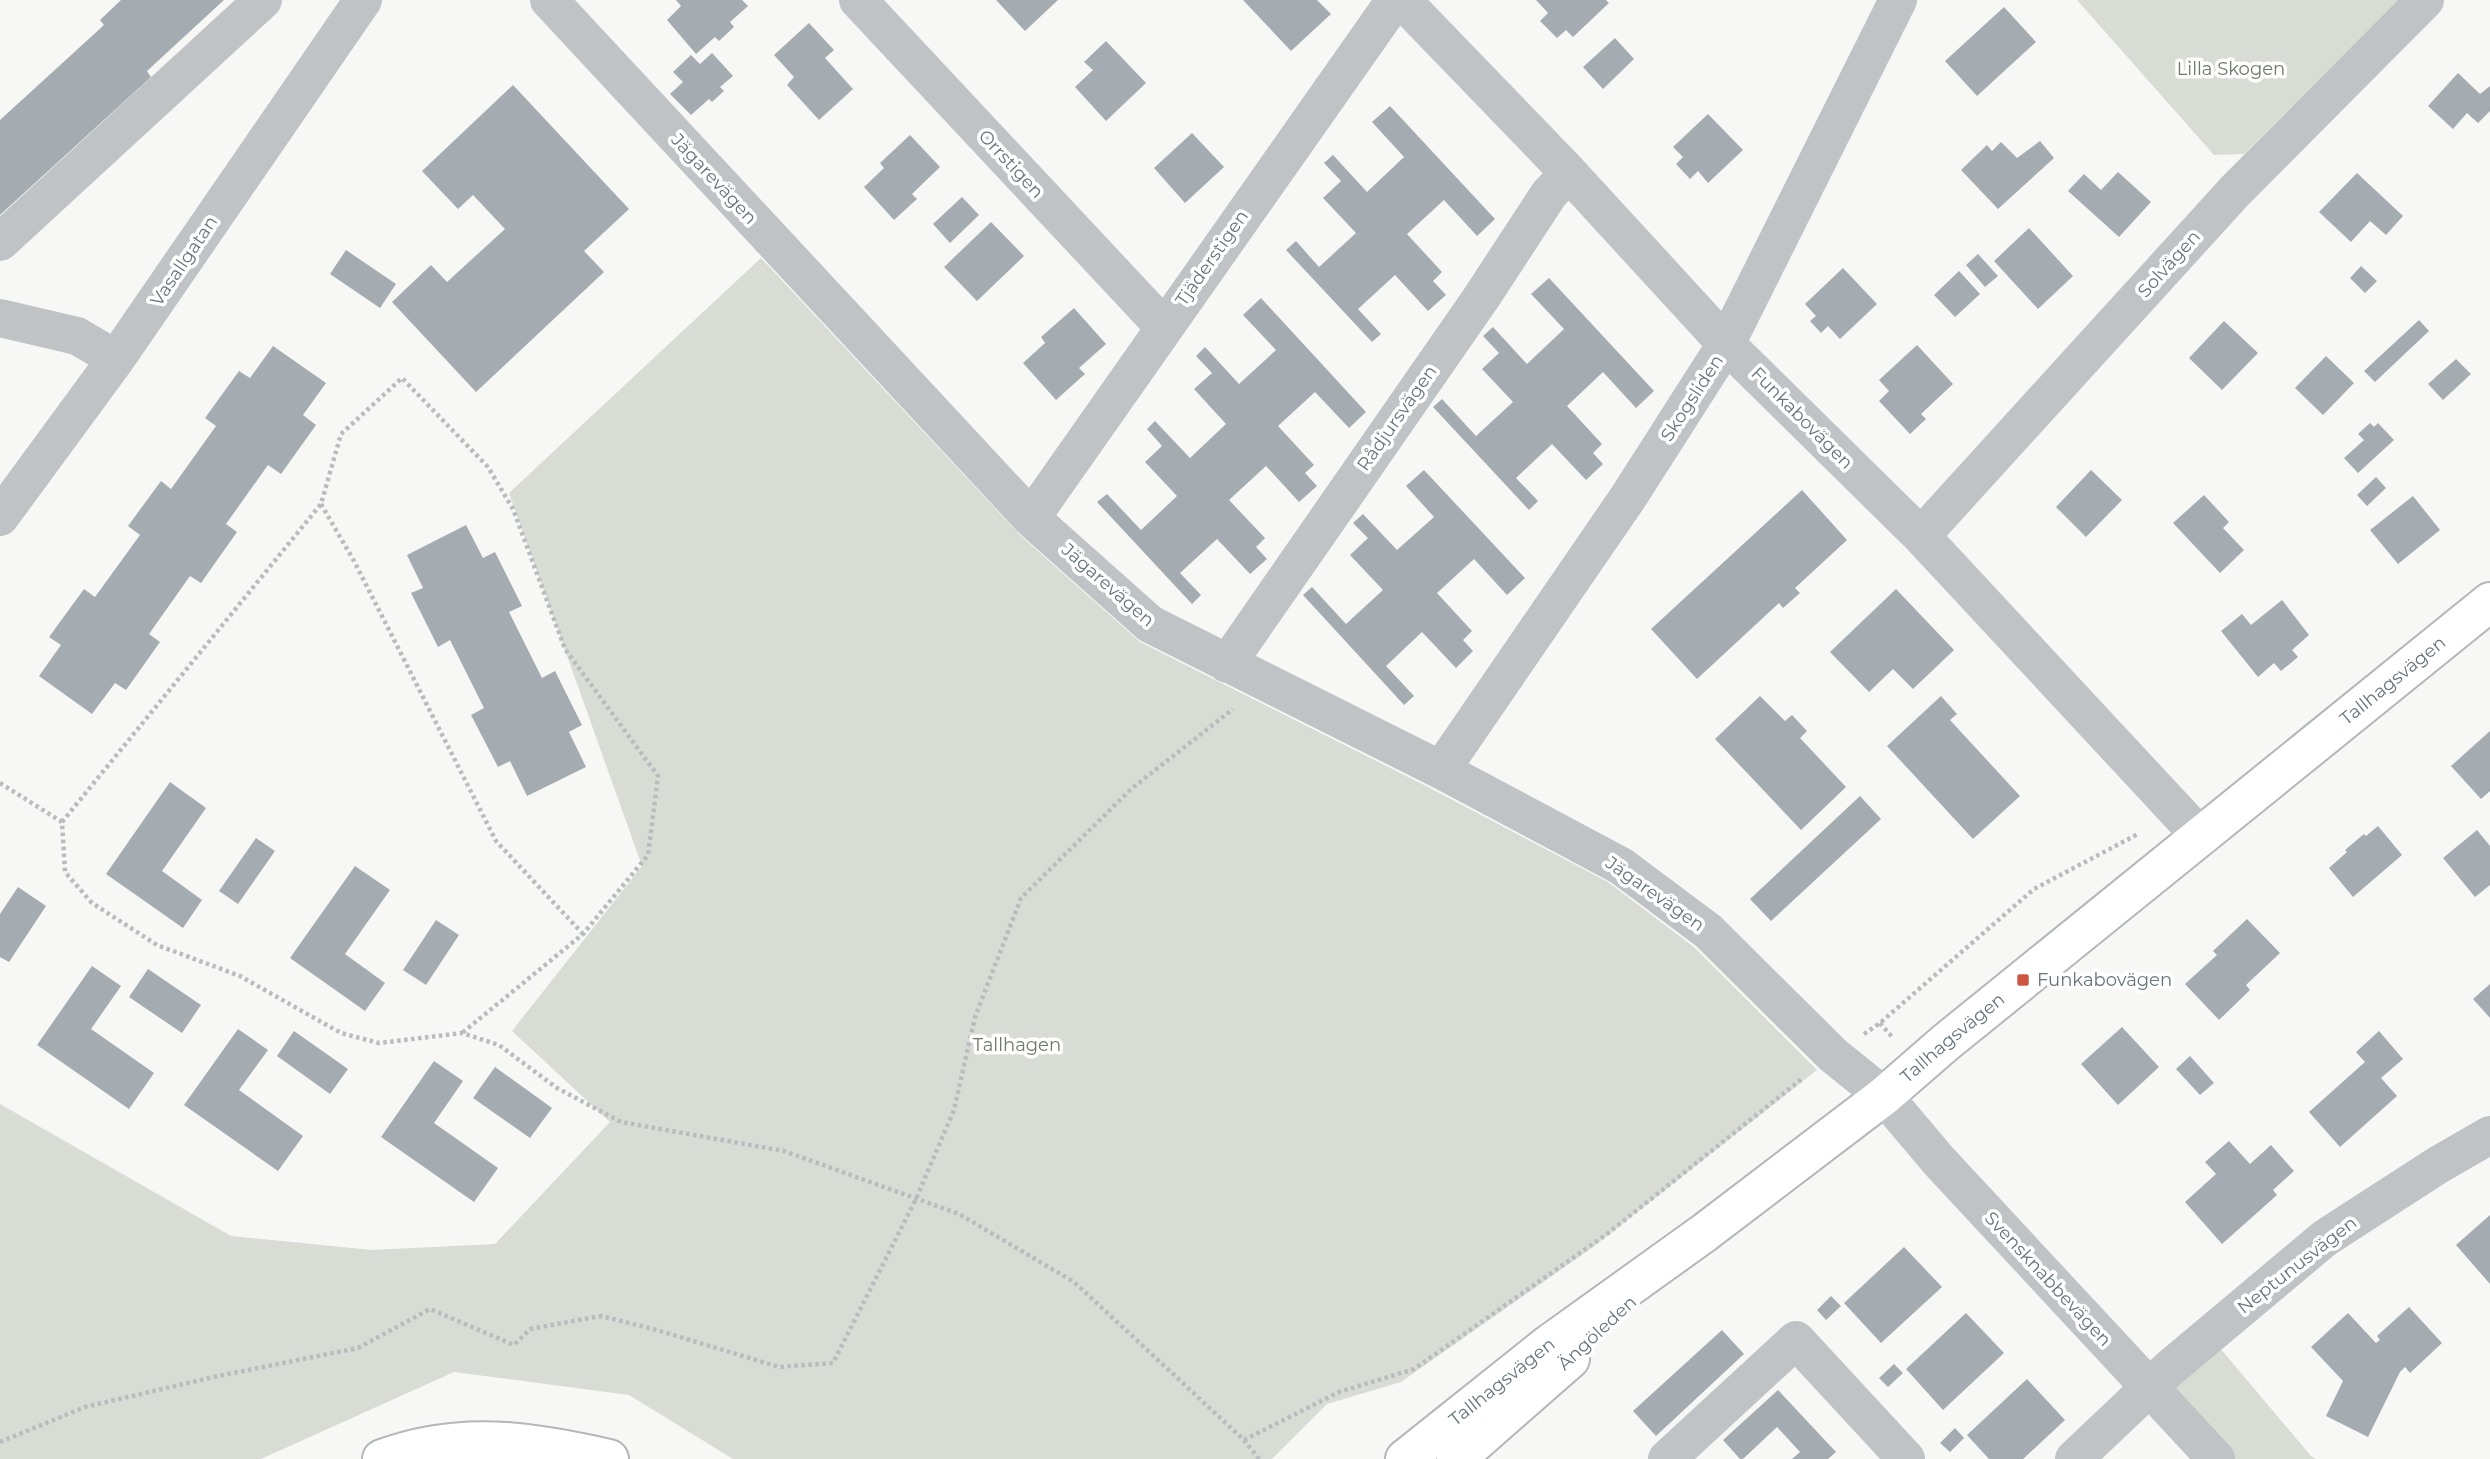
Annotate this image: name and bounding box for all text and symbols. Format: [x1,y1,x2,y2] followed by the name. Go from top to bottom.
[2177,58,2285,80] park label: Lilla Skogen
[974,125,1048,203] street label: Orrstigen
[666,128,761,229] street label: Jägarevägen
[1171,206,1253,310] street label: Tjäderstigen
[146,212,222,310] street label: Vasallgatan
[2133,226,2205,302] street label: Solvägen
[1656,351,1728,445] street label: Skogsliden
[1352,361,1442,475] street label: Rådjursvägen
[1746,362,1858,474] street label: Funkabovägen
[1056,538,1159,631] street label: Jägarevägen
[2336,631,2450,730] street label: Tallhagsvägen
[1600,851,1709,936] street label: Jägarevägen
[2037,969,2172,991] place label: Funkabovägen
[2015,972,2031,988] marker: Funkabovägen
[1896,988,2009,1088] street label: Tallhagsvägen
[973,1034,1061,1056] park label: Tallhagen
[1980,1207,2116,1351] street label: Svensknabbevägen
[2233,1212,2361,1318] street label: Neptunusvägen
[1553,1291,1641,1375] street label: Ängöleden
[1445,1333,1559,1431] street label: Tallhagsvägen

